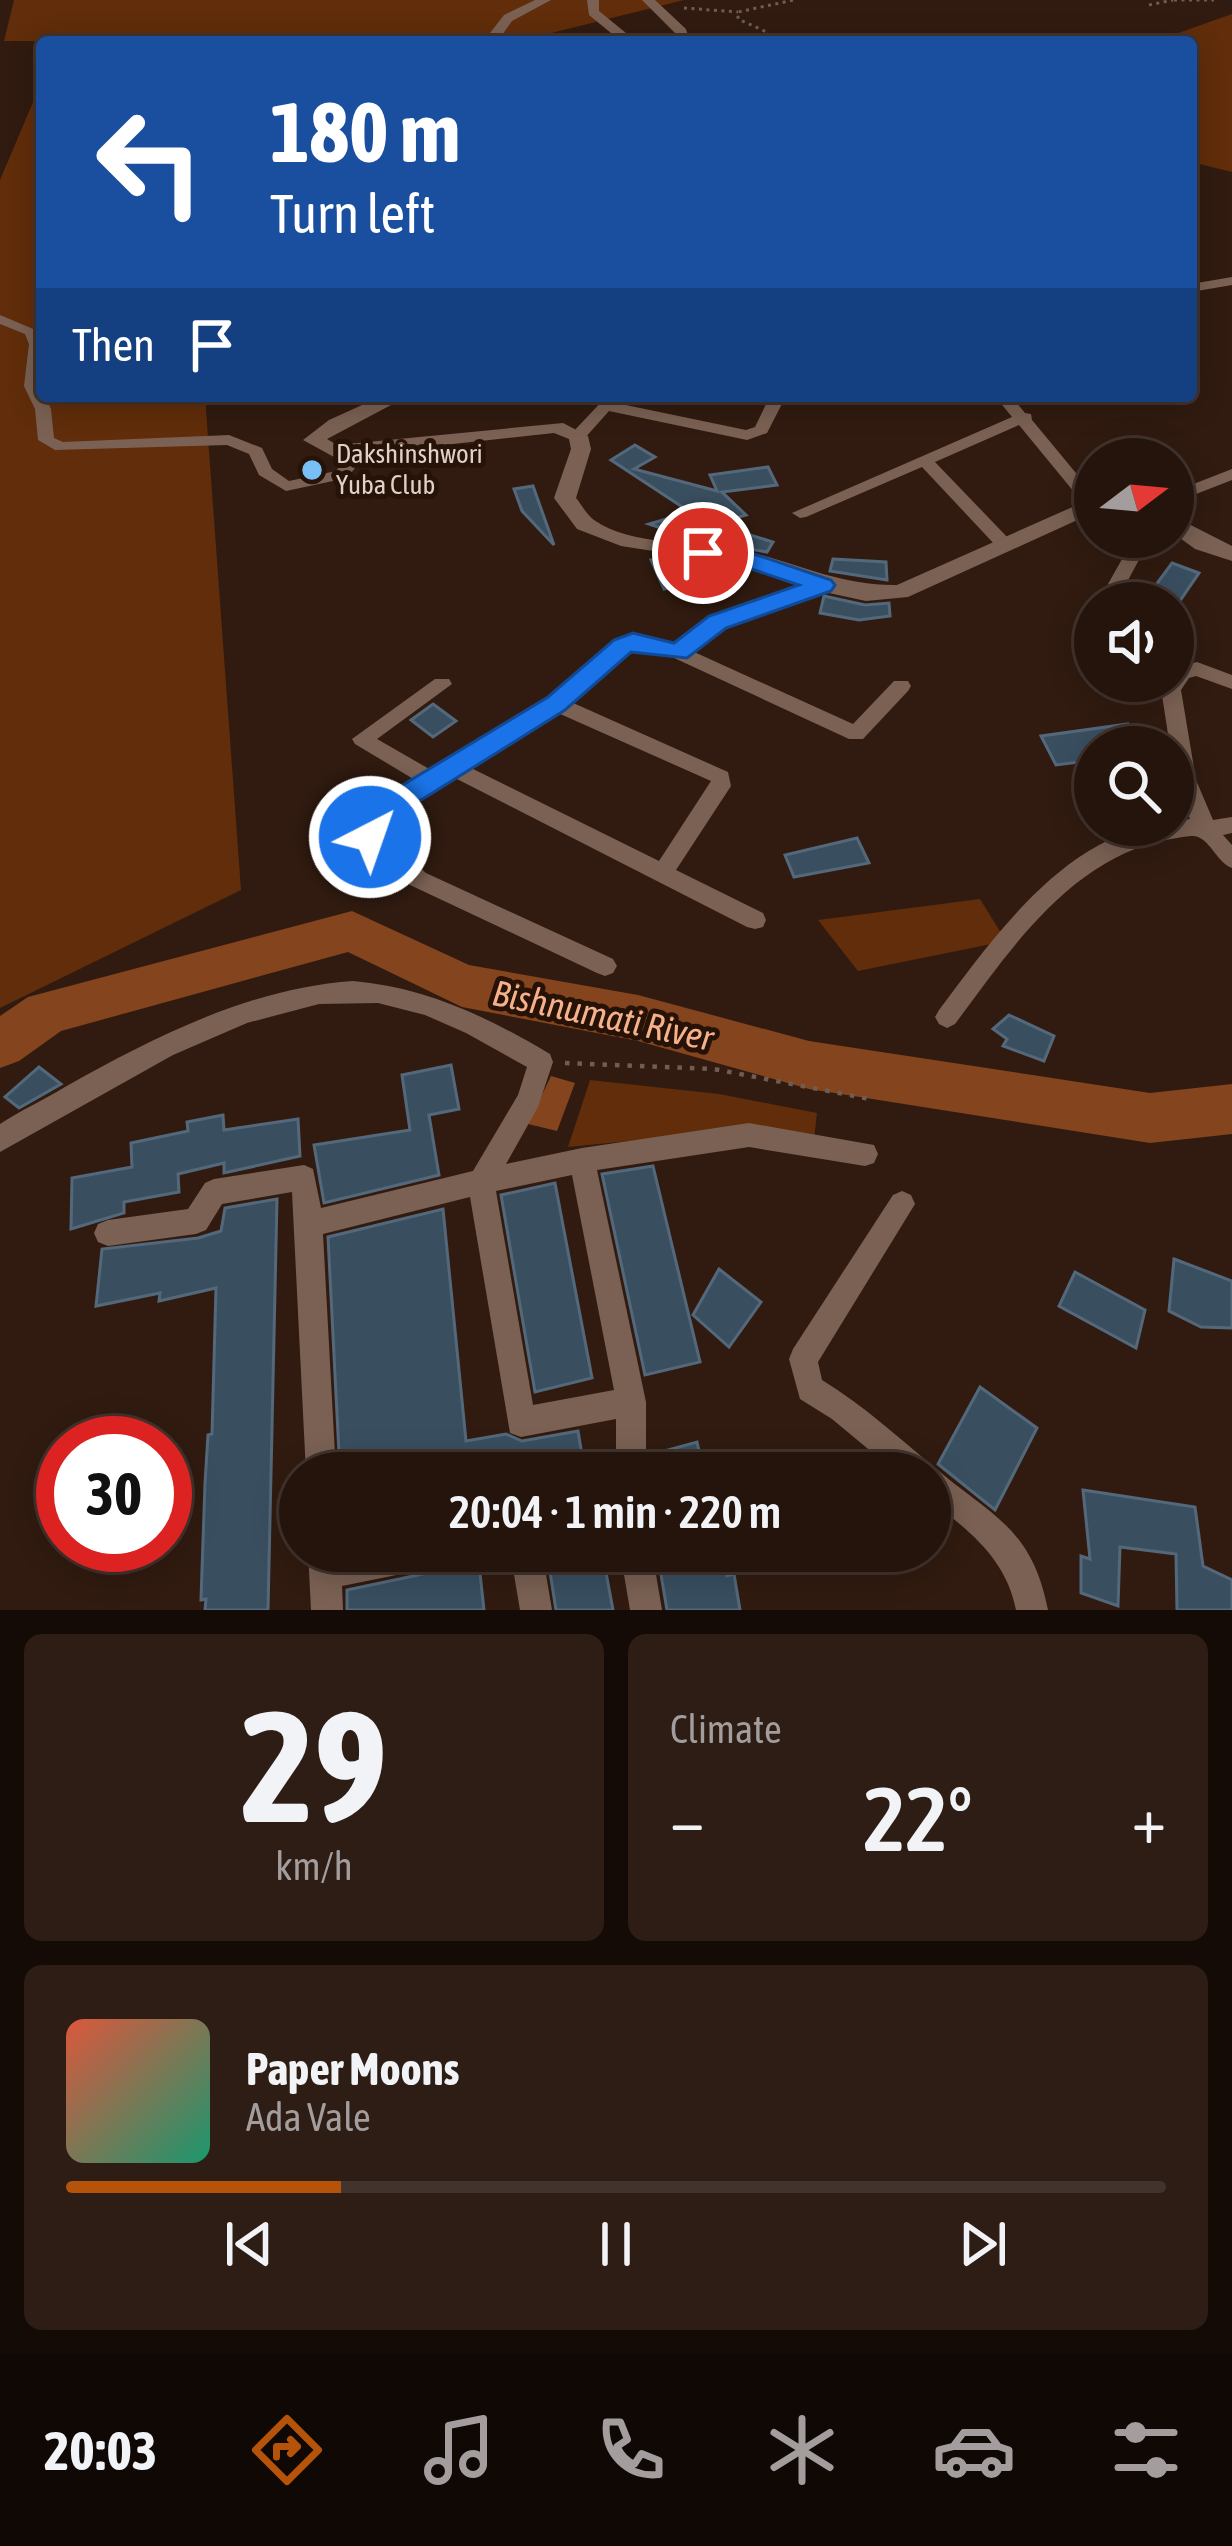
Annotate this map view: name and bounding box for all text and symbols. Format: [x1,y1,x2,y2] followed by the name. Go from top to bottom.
[72,84,228,240] icon: left
[270,84,460,180] text: 180 m
[270,183,435,244] text: Turn left
[179,312,245,378] icon: arrive
[72,319,155,371] text: Then
[336,438,483,500] place label: Dakshinshwori Yuba Club
[1074,438,1194,558] north arrow
[1074,438,1194,846] map controls
[299,457,325,483] marker: Dakshinshwori Yuba Club
[652,502,754,604] pin
[670,520,736,586] icon: arrive
[1074,582,1194,702] button: sound
[1074,726,1194,846] button: search
[307,774,433,900] position arrow
[489,971,718,1059] water label: Bishnumati River
[36,1416,192,1572] speed limit sign: 30
[449,1486,781,1538] text: 20:04 · 1 min · 220 m
[241,1676,387,1855] text: 29
[670,1707,782,1751] text: Climate
[863,1767,973,1870] text: 22°
[670,1781,704,1857] text: −
[1132,1781,1166,1857] text: +
[275,1844,353,1888] text: km/h
[246,2043,459,2095] text: Paper Moons
[246,2095,371,2139] text: Ada Vale
[216,2211,282,2277] icon: previous
[583,2211,649,2277] icon: pause
[950,2211,1016,2277] icon: next
[245,2408,329,2492] icon: directions
[417,2408,501,2492] icon: music
[589,2408,673,2492] icon: phone
[760,2408,844,2492] icon: climate
[932,2408,1016,2492] icon: car
[1104,2408,1188,2492] icon: filters
[44,2420,157,2481] text: 20:03

